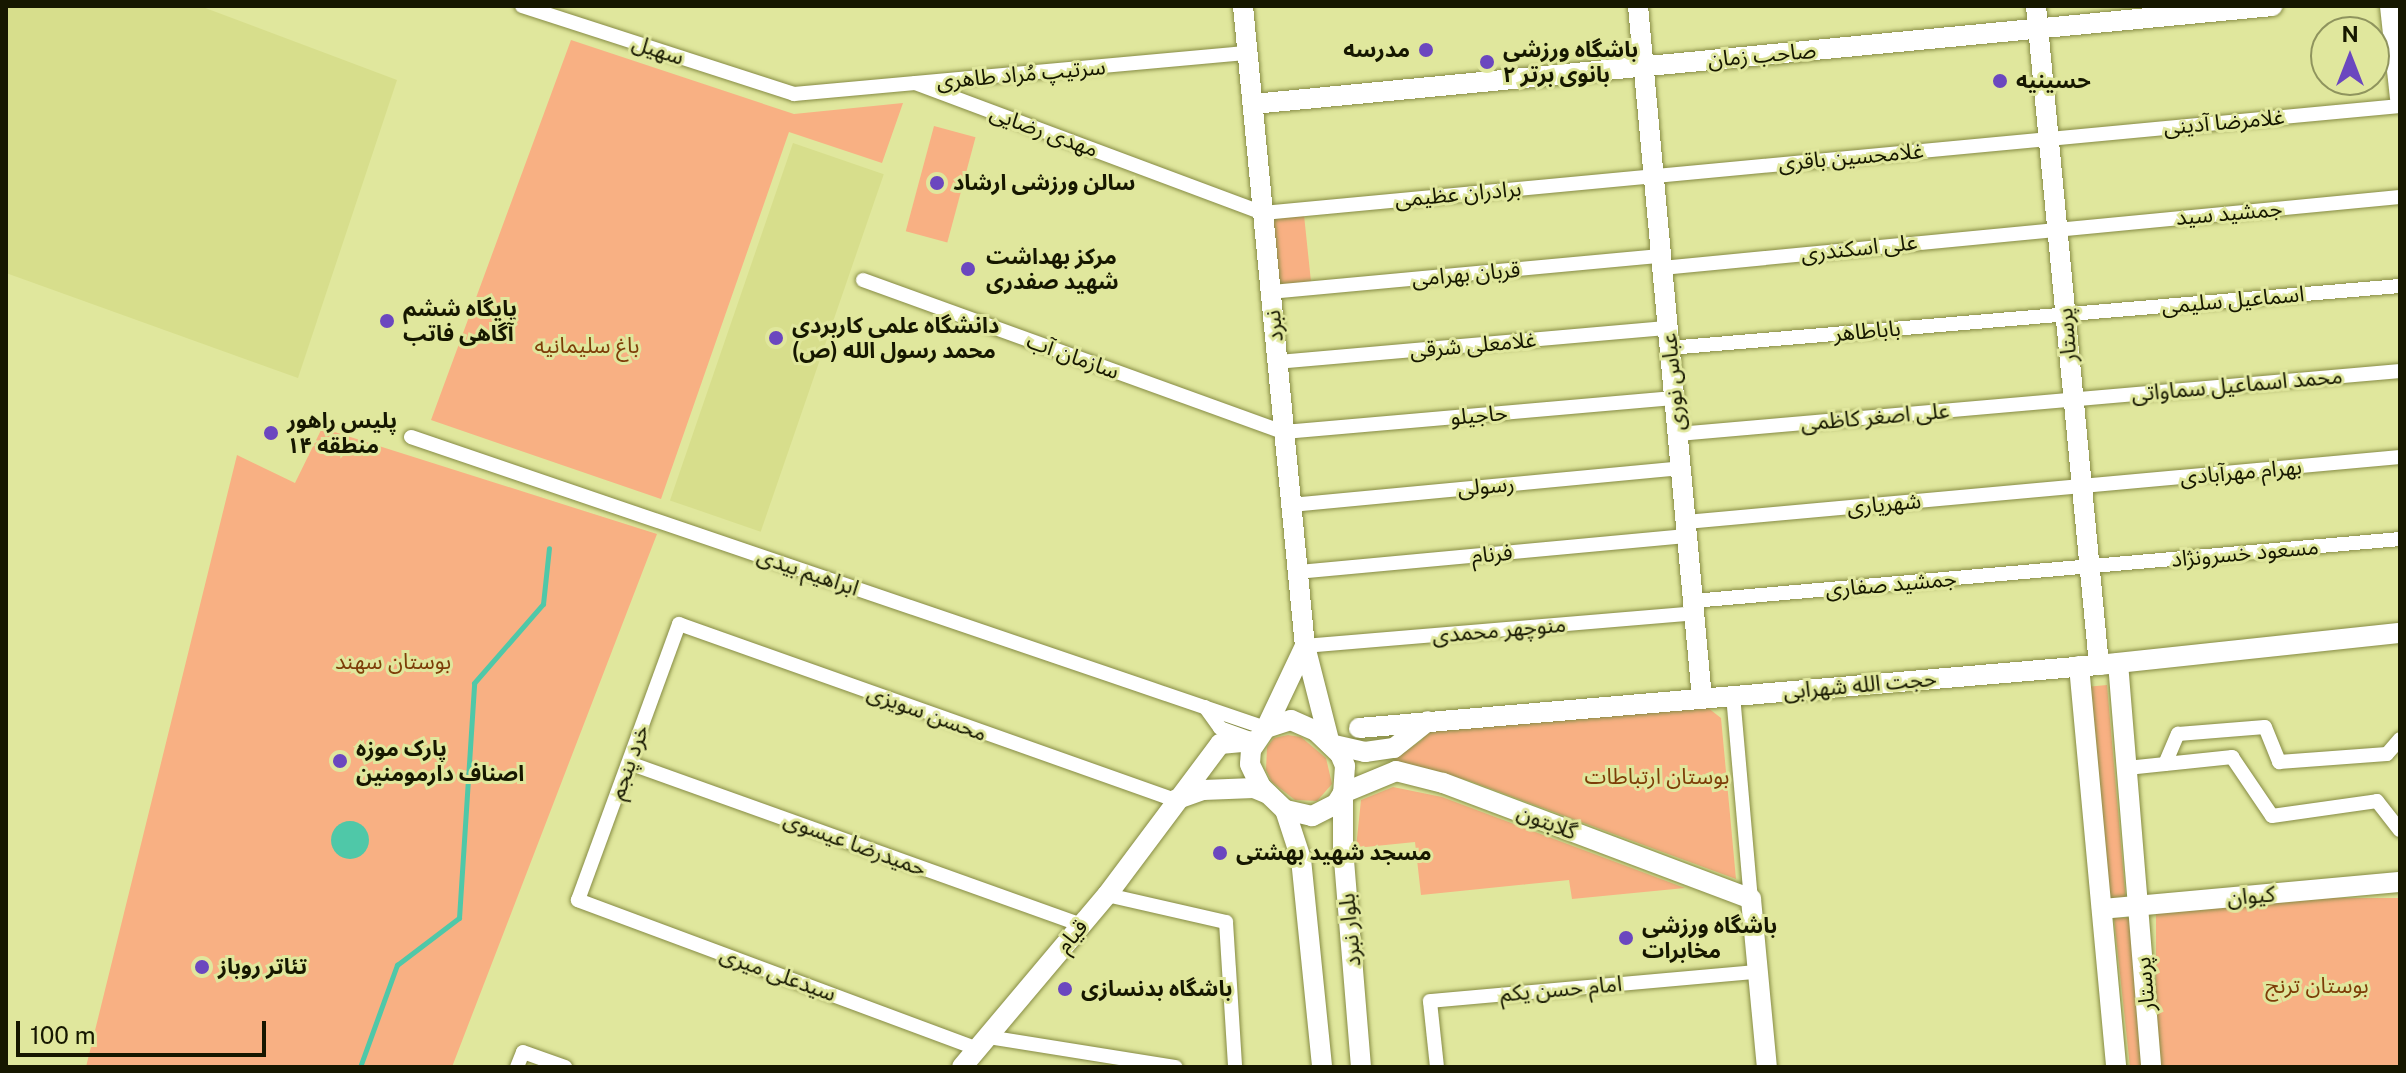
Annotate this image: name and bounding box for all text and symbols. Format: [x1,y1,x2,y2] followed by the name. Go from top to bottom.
[2310,16,2390,96] north arrow
[2341,21,2359,47] text: N
[629,29,687,71] street label: سهیل
[1503,36,1638,88] place label: باشگاه ورزشی بانوی برتر ۲
[1343,37,1410,63] place label: مدرسه
[1707,37,1817,73] street label: صاحب زمان
[1417,41,1435,59] marker: مدرسه
[935,53,1107,95] street label: سرتیپ مُراد طاهری
[1478,53,1496,71] marker: باشگاه ورزشی بانوی برتر ۲
[2016,68,2091,94] place label: حسینیه
[1991,72,2009,90] marker: حسینیه
[986,99,1102,163] street label: مهدی رضایی
[2162,104,2286,140] street label: غلامرضا آدینی
[1777,138,1925,176] street label: غلامحسین باقری
[953,170,1135,196] place label: سالن ورزشی ارشاد
[928,174,946,192] marker: سالن ورزشی ارشاد
[1394,175,1522,213] street label: برادران عظیمی
[2175,195,2283,231] street label: جمشید سید
[1799,229,1919,267] street label: علی اسکندری
[986,243,1119,294] place label: مرکز بهداشت شهید صفدری
[1411,256,1521,292] street label: قربان بهرامی
[957,258,979,280] marker: مرکز بهداشت شهید صفدری
[2161,281,2305,319] street label: اسماعیل سلیمی
[403,295,517,346] place label: پایگاه ششم آگاهی فاتب
[2051,307,2083,363] street label: پرستار
[1259,309,1289,343] street label: نبرد
[378,312,396,330] marker: پایگاه ششم آگاهی فاتب
[792,312,999,364] place label: دانشگاه علمی کاربردی محمد رسول الله (ص)
[1832,315,1902,347] street label: باباطاهر
[1409,326,1537,364] street label: غلامعلی شرقی
[1023,327,1123,385] street label: سازمان آب
[767,329,785,347] marker: دانشگاه علمی کاربردی محمد رسول الله (ص)
[1656,332,1690,432] street label: عباس نوری
[535,333,639,359] park label: باغ سلیمانیه
[2130,363,2344,407] street label: محمد اسماعیل سماواتی
[1800,397,1950,437] street label: علی اصغر کاظمی
[1449,399,1509,431] street label: حاجیلو
[287,407,397,458] place label: پلیس راهور منطقه ۱۴
[262,424,280,442] marker: پلیس راهور منطقه ۱۴
[2179,454,2303,490] street label: بهرام مهرآبادی
[1456,470,1516,502] street label: رسولى
[1846,488,1922,520] street label: شهریاری
[2170,533,2320,573] street label: مسعود خسرونژاد
[1471,539,1513,569] street label: فرنام
[754,542,862,602] street label: ابراهیم بیدی
[1824,565,1958,603] street label: جمشید صفاری
[1431,611,1567,649] street label: منوچهر محمدی
[335,649,451,675] park label: بوستان سهند
[1782,665,1938,705] street label: حجت الله شهرابی
[864,679,990,747] street label: محسن سویزی
[603,721,655,803] street label: خرد پنجم
[356,735,524,786] place label: پارک موزه اصناف دارمومنین
[331,752,349,770] marker: پارک موزه اصناف دارمومنین
[1585,764,1729,790] park label: بوستان ارتباطات
[1513,799,1581,845] street label: گلابتون
[780,806,930,882] street label: حمیدرضا عیسوی
[1236,840,1432,866] place label: مسجد شهید بهشتی
[1211,844,1229,862] marker: مسجد شهید بهشتی
[2226,881,2276,911] street label: کیوان
[1334,892,1366,968] street label: بلوار نبرد
[1642,912,1777,964] place label: باشگاه ورزشی مخابرات
[1051,914,1093,958] street label: قیام
[1617,929,1635,947] marker: باشگاه ورزشی مخابرات
[716,941,840,1007] street label: سیدعلی میری
[218,954,307,980] place label: تئاتر روباز
[2129,956,2161,1012] street label: پرستار
[193,958,211,976] marker: تئاتر روباز
[1499,971,1623,1007] street label: امام حسن یکم
[2265,973,2369,999] park label: بوستان ترنج
[1081,976,1232,1002] place label: باشگاه بدنسازی
[1056,980,1074,998] marker: باشگاه بدنسازی
[20,1005,270,1055] scale bar
[30,1021,96,1049] text: 100 m

